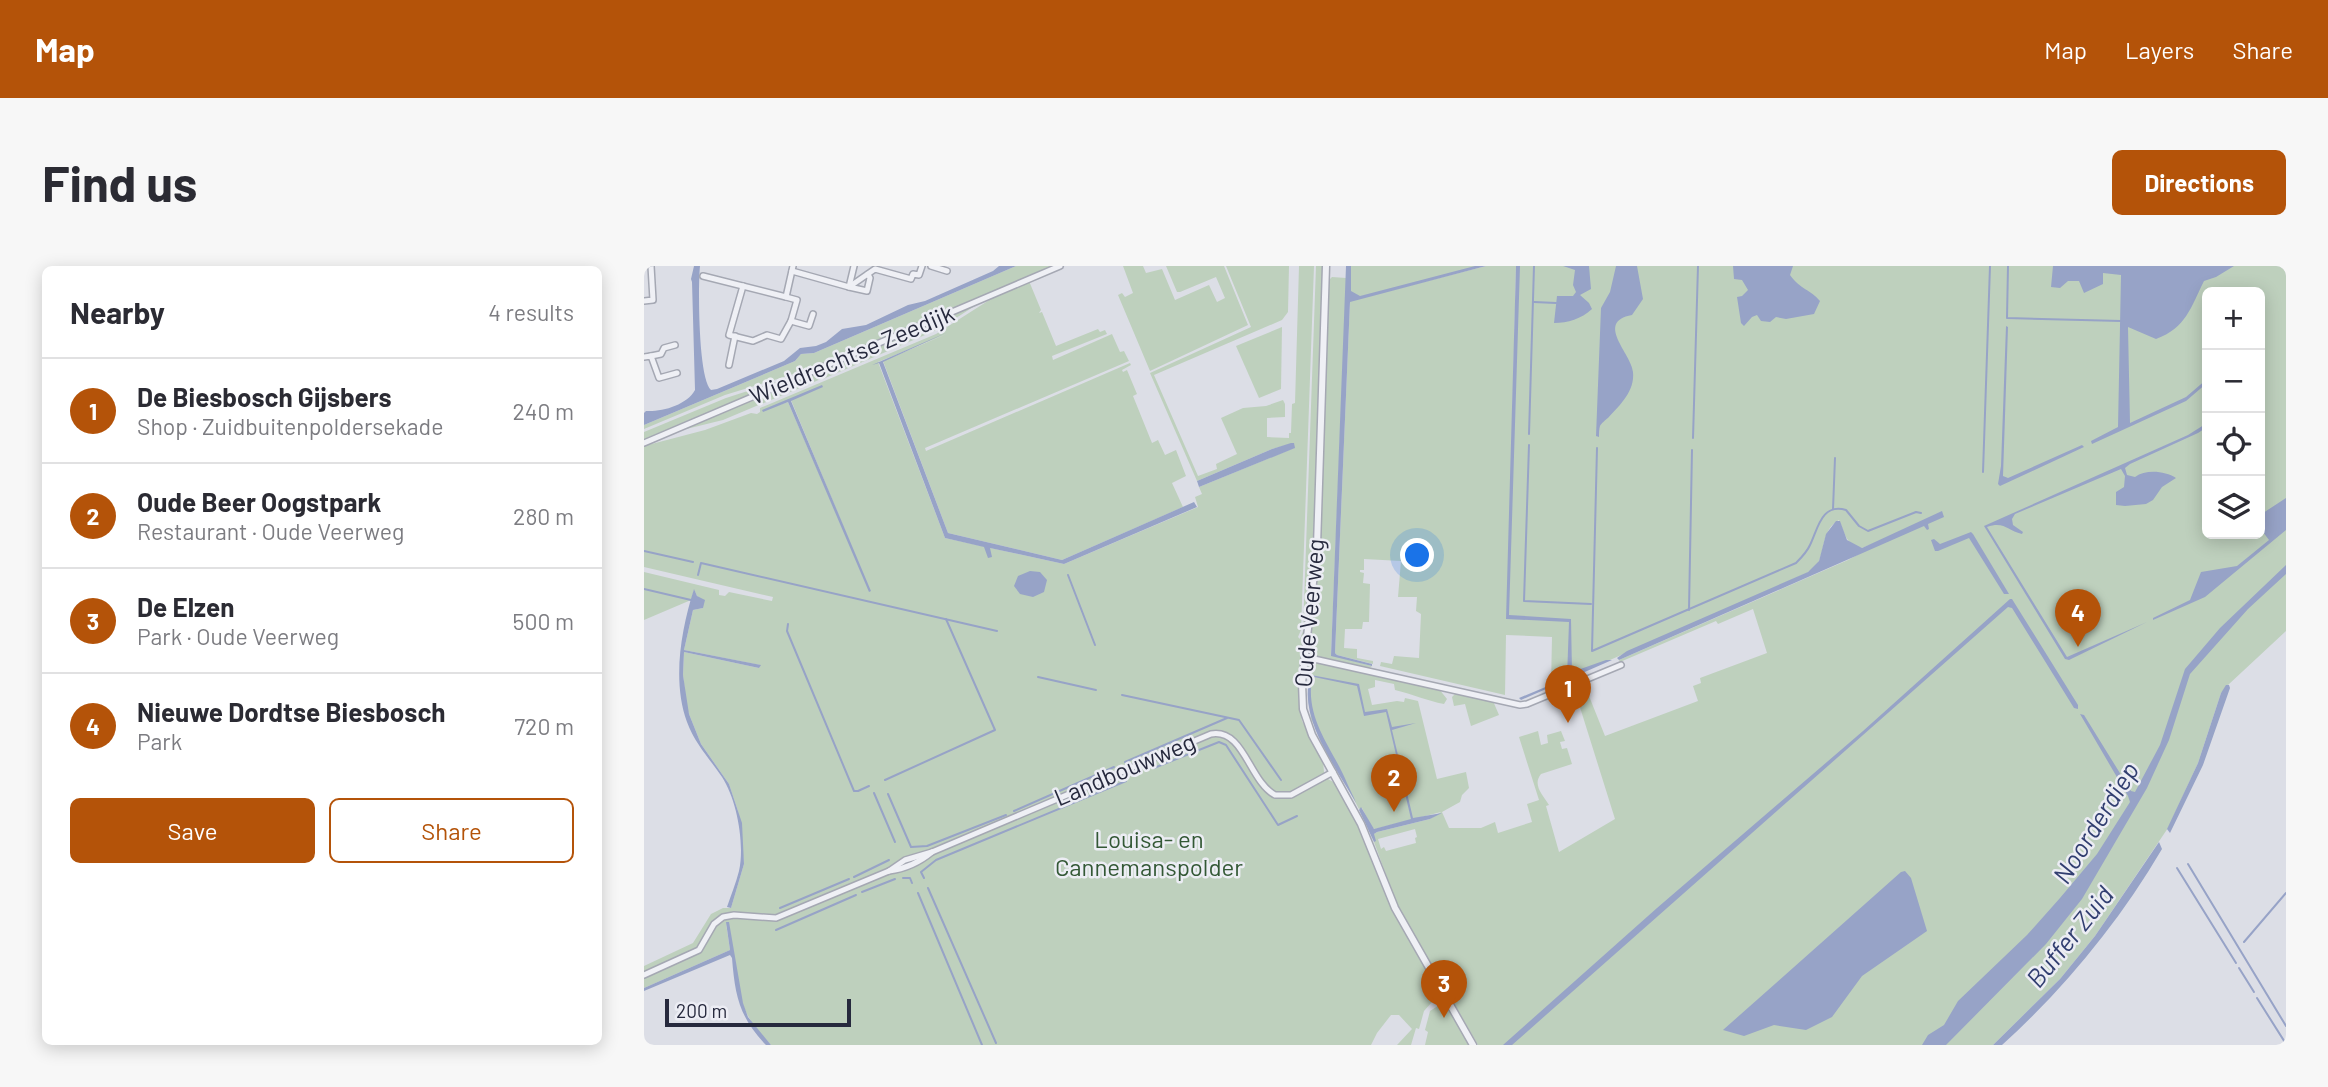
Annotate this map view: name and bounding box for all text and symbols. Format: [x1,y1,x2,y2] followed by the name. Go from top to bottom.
[35,29,95,69] text: Map
[2044,35,2087,64] text: Map
[2125,35,2194,64] text: Layers
[2232,35,2293,64] text: Share
[2112,150,2286,215] button: Directions
[42,153,197,212] text: Find us
[2202,287,2265,539] map controls
[2202,287,2265,350] button: +
[70,294,165,330] text: Nearby
[745,297,958,410] street label: Wieldrechtse Zeedijk
[488,298,574,326] text: 4 results
[2202,350,2265,413] button: −
[137,381,392,412] text: De Biesbosch Gijsbers
[89,397,97,425] text: 1
[512,397,574,425] text: 240 m
[137,412,443,440] text: Shop · Zuidbuitenpoldersekade
[2202,413,2265,476] button: locate
[2202,476,2265,539] button: layers
[137,486,381,517] text: Oude Beer Oogstpark
[87,502,99,530] text: 2
[513,502,574,530] text: 280 m
[137,517,404,545] text: Restaurant · Oude Veerweg
[1288,537,1329,688] street label: Oude Veerweg
[1400,538,1434,572] your location
[2055,589,2101,647] pin: 4
[137,591,234,622] text: De Elzen
[87,607,99,635] text: 3
[513,607,574,635] text: 500 m
[137,622,339,650] text: Park · Oude Veerweg
[1545,665,1591,723] pin: 1
[137,696,446,727] text: Nieuwe Dordtse Biesbosch
[86,712,100,740] text: 4
[514,712,574,740] text: 720 m
[1049,726,1199,811] street label: Landbouwweg
[137,727,182,755] text: Park
[1371,754,1417,812] pin: 2
[2045,756,2144,889] water label: Noorderdiep
[70,798,315,863] button: Save
[329,798,574,863] button: Share
[1055,824,1243,881] park label: Louisa- en Cannemanspolder
[2019,879,2119,993] water label: Buffer Zuid
[1421,960,1467,1018] pin: 3
[665,996,850,1028] scale bar
[676,999,727,1022] text: 200 m

